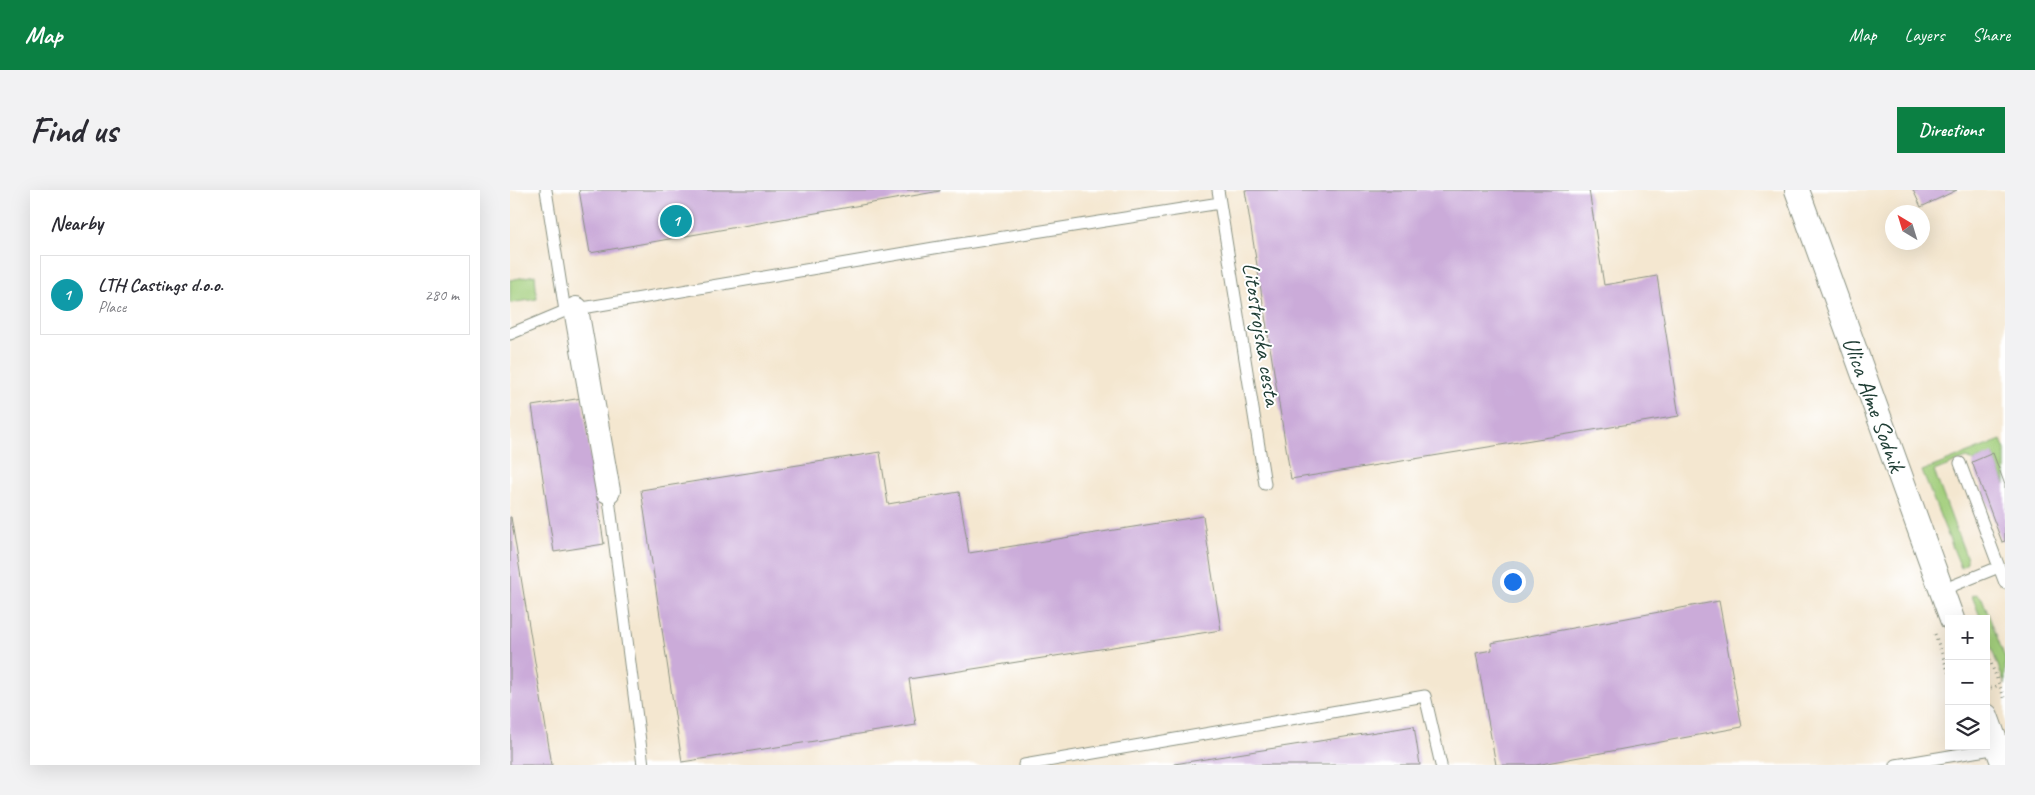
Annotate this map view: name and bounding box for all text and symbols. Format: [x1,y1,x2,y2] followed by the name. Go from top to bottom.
[25,20,62,50] text: Map
[1849,24,1877,46] text: Map
[1905,24,1944,46] text: Layers
[1972,24,2010,46] text: Share
[1897,107,2005,153] button: Directions
[30,108,117,153] text: Find us
[660,202,692,240] pin: 1
[1885,205,1930,250] north arrow
[50,210,103,236] text: Nearby
[1236,260,1288,410] street label: Litostrojska cesta
[98,273,223,297] text: LTH Castings d.o.o.
[63,285,71,305] text: 1
[425,285,459,305] text: 280 m
[98,297,126,317] text: Place
[1836,333,1913,478] street label: Ulica Alme Sodnik
[1500,569,1526,595] your location
[1945,615,1990,750] map controls
[1945,615,1990,660] button: +
[1945,660,1990,705] button: −
[1945,705,1990,750] button: layers

